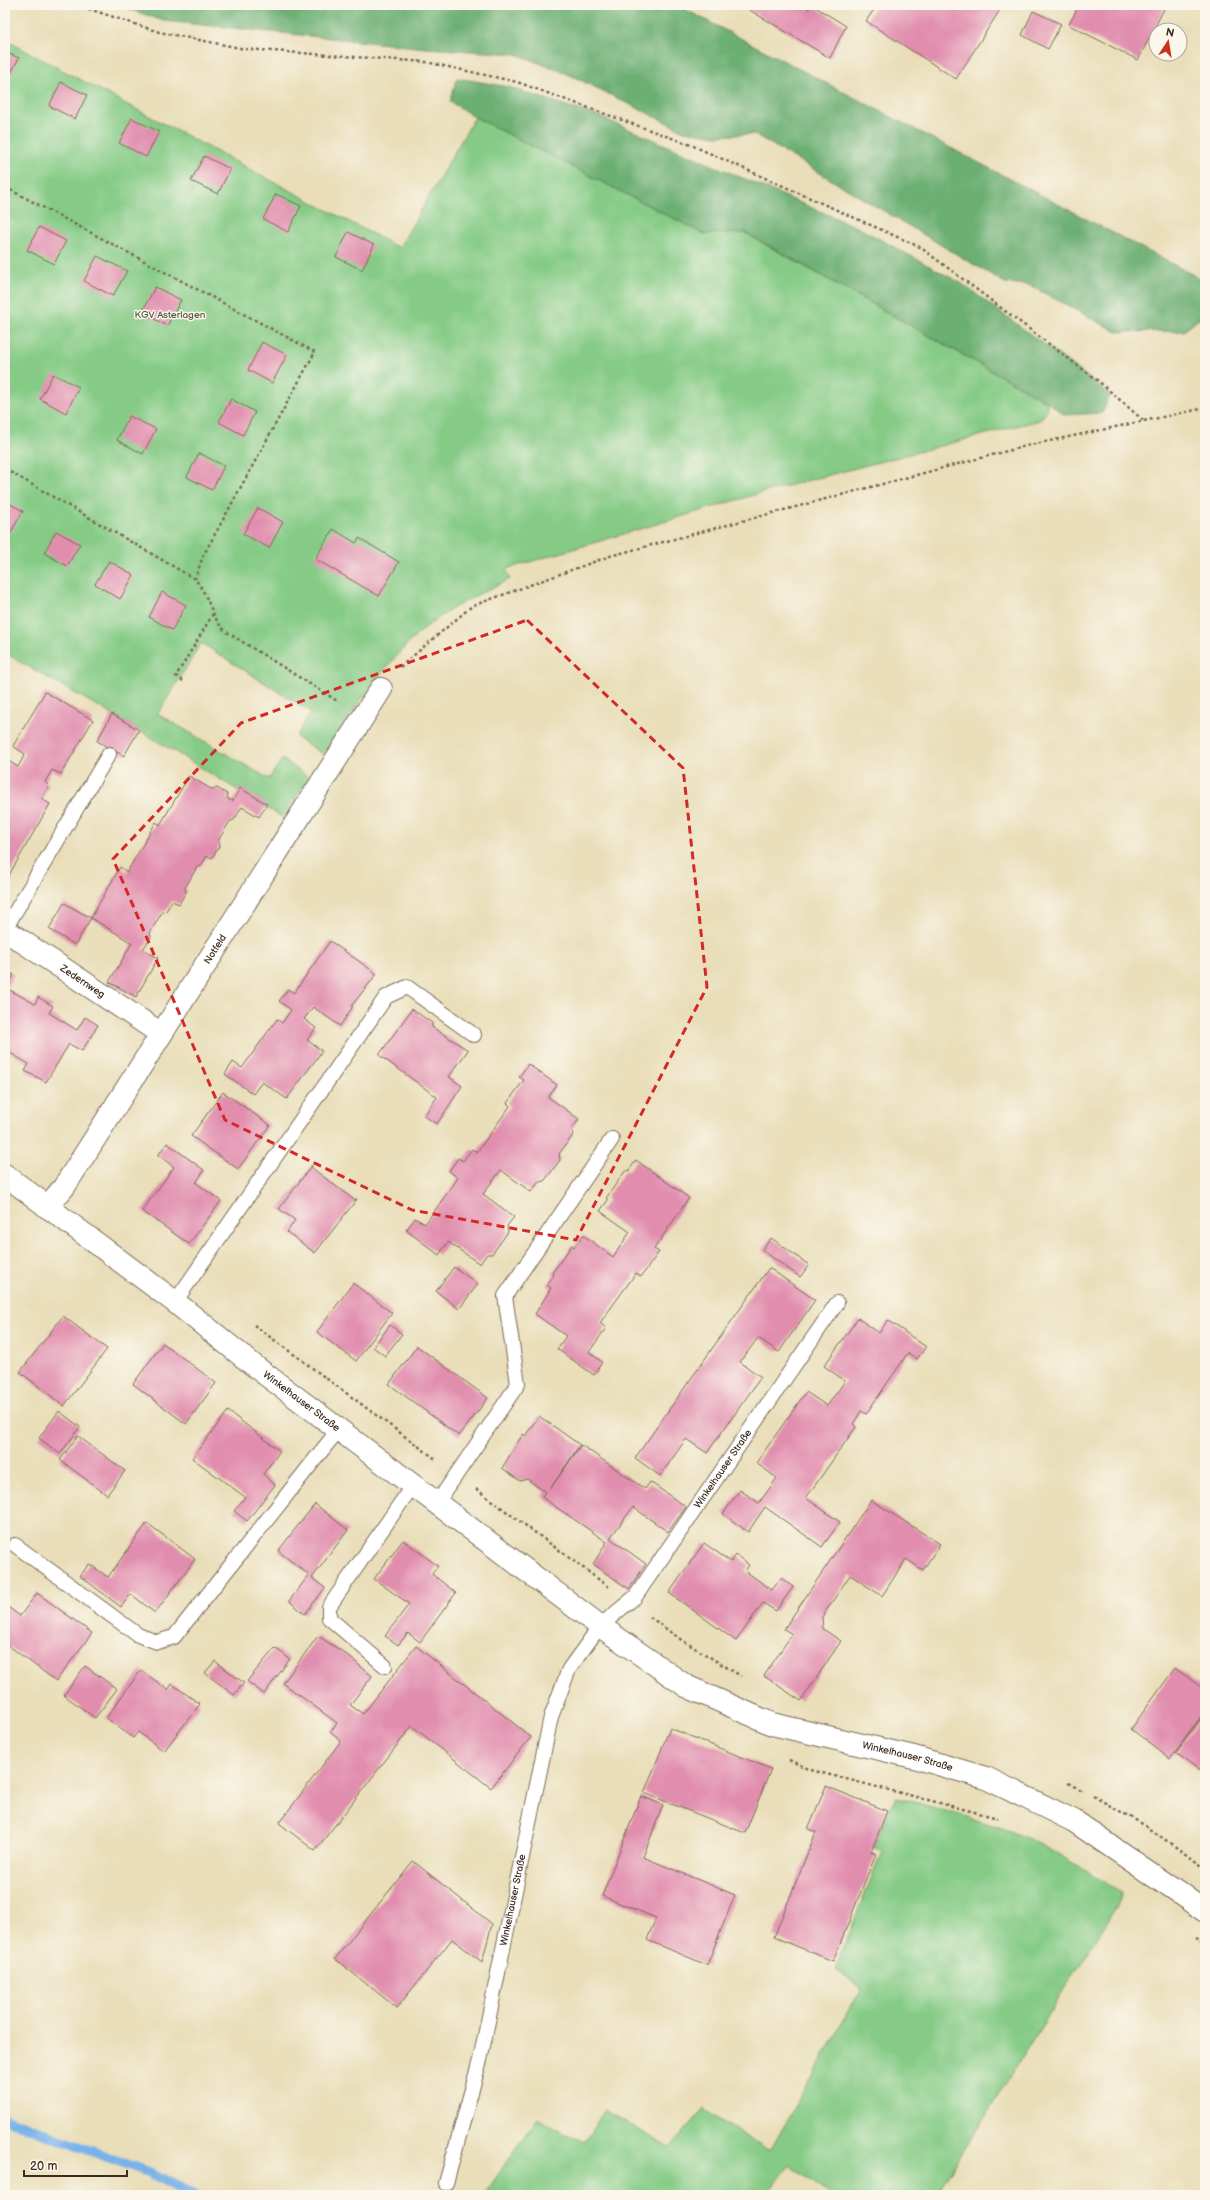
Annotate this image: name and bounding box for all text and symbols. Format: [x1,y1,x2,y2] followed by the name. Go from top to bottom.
[1148,22,1188,62] north arrow
[1165,25,1175,40] text: N
[135,309,206,321] park label: KGV Asterlagen
[201,932,229,966] street label: Notfeld
[57,962,107,1001] street label: Zedernweg
[261,1369,342,1434] street label: Winkelhauser Straße
[692,1427,754,1511] street label: Winkelhauser Straße
[861,1739,954,1774] street label: Winkelhauser Straße
[498,1853,528,1947] street label: Winkelhauser Straße
[24,2152,127,2178] scale bar
[30,2159,57,2174] text: 20 m

